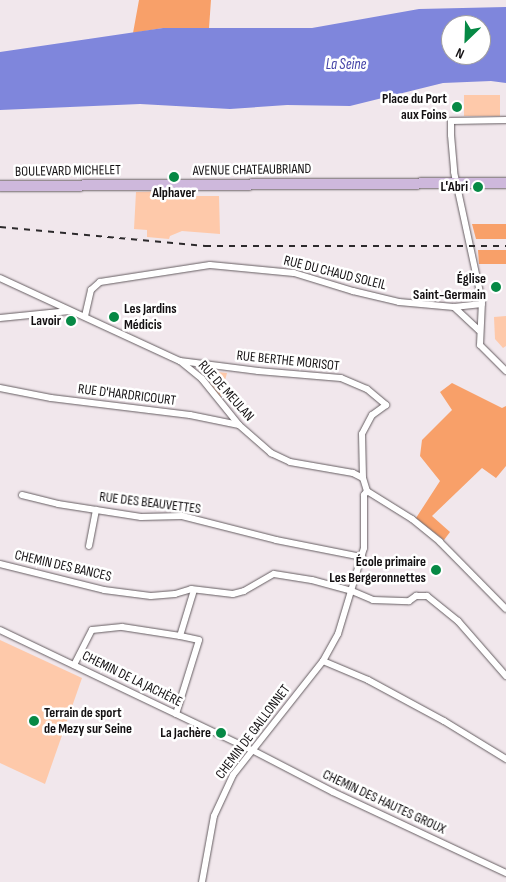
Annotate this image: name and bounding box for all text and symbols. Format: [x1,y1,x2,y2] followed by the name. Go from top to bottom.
[441,15,491,65] north arrow
[453,44,467,63] text: N
[326,56,366,74] water label: La Seine
[382,91,447,124] place label: Place du Port aux Foins
[451,101,463,113] marker: Place du Port aux Foins
[192,161,312,179] street label: AVENUE CHATEAUBRIAND
[15,162,121,180] street label: BOULEVARD MICHELET
[168,171,180,183] marker: Alphaver
[440,179,468,195] place label: L'Abri
[472,181,484,193] marker: L'Abri
[152,185,196,201] place label: Alphaver
[282,252,388,294] street label: RUE DU CHAUD SOLEIL
[413,271,486,304] place label: Église Saint-Germain
[490,281,502,293] marker: Église Saint-Germain
[124,301,177,334] place label: Les Jardins Médicis
[108,311,120,323] marker: Les Jardins Médicis
[31,313,61,329] place label: Lavoir
[65,315,77,327] marker: Lavoir
[236,347,340,375] street label: RUE BERTHE MORISOT
[194,357,258,425] street label: RUE DE MEULAN
[77,381,177,409] street label: RUE D'HARDRICOURT
[98,488,202,518] street label: RUE DES BEAUVETTES
[13,547,113,585] street label: CHEMIN DES BANCES
[329,554,426,586] place label: École primaire Les Bergeronnettes
[430,564,442,576] marker: École primaire Les Bergeronnettes
[79,648,185,710] street label: CHEMIN DE LA JACHÈRE
[212,682,294,782] street label: CHEMIN DE GAILLONNET
[44,705,132,738] place label: Terrain de sport de Mezy sur Seine
[28,715,40,727] marker: Terrain de sport de Mezy sur Seine
[160,725,211,741] place label: La Jachère
[215,727,227,739] marker: La Jachère
[320,766,448,838] street label: CHEMIN DES HAUTES GROUX

